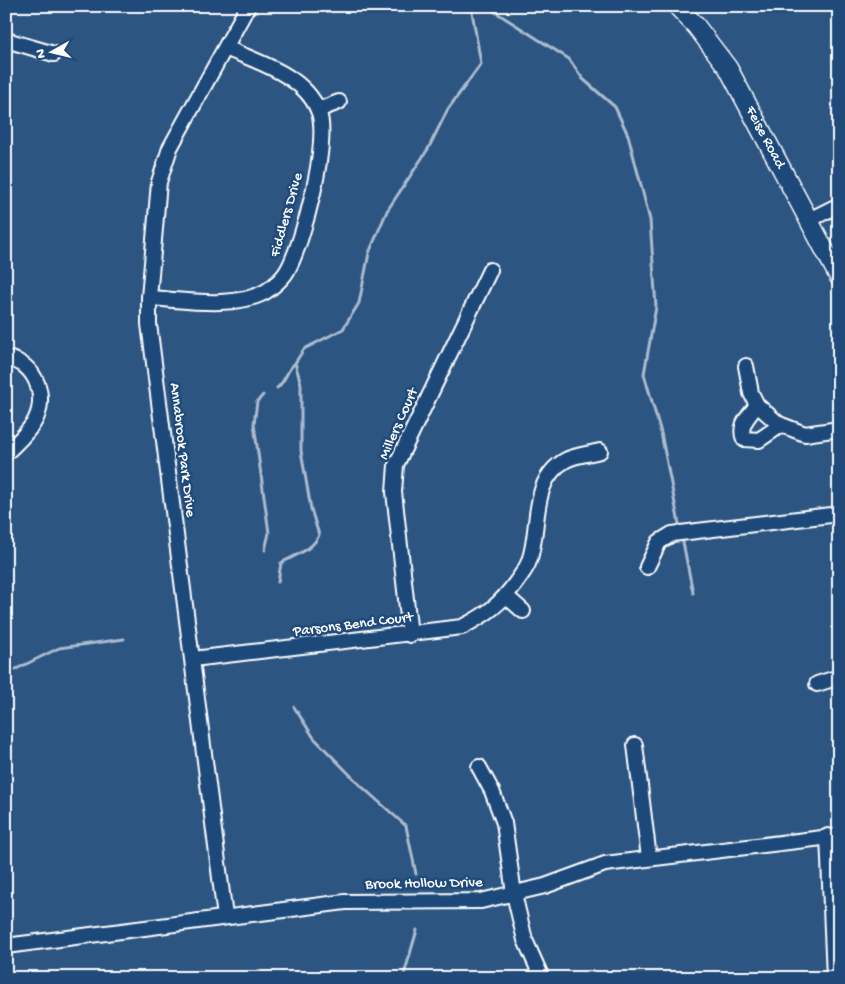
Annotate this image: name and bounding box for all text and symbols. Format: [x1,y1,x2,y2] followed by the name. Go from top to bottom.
[28,28,78,78] north arrow
[33,48,51,59] text: N
[740,102,789,173] street label: Feise Road
[266,171,308,260] street label: Fiddlers Drive
[165,382,199,518] street label: Annabrook Park Drive
[375,384,424,463] street label: Millers Court
[291,608,416,641] street label: Parsons Bend Court
[364,874,483,894] street label: Brook Hollow Drive

